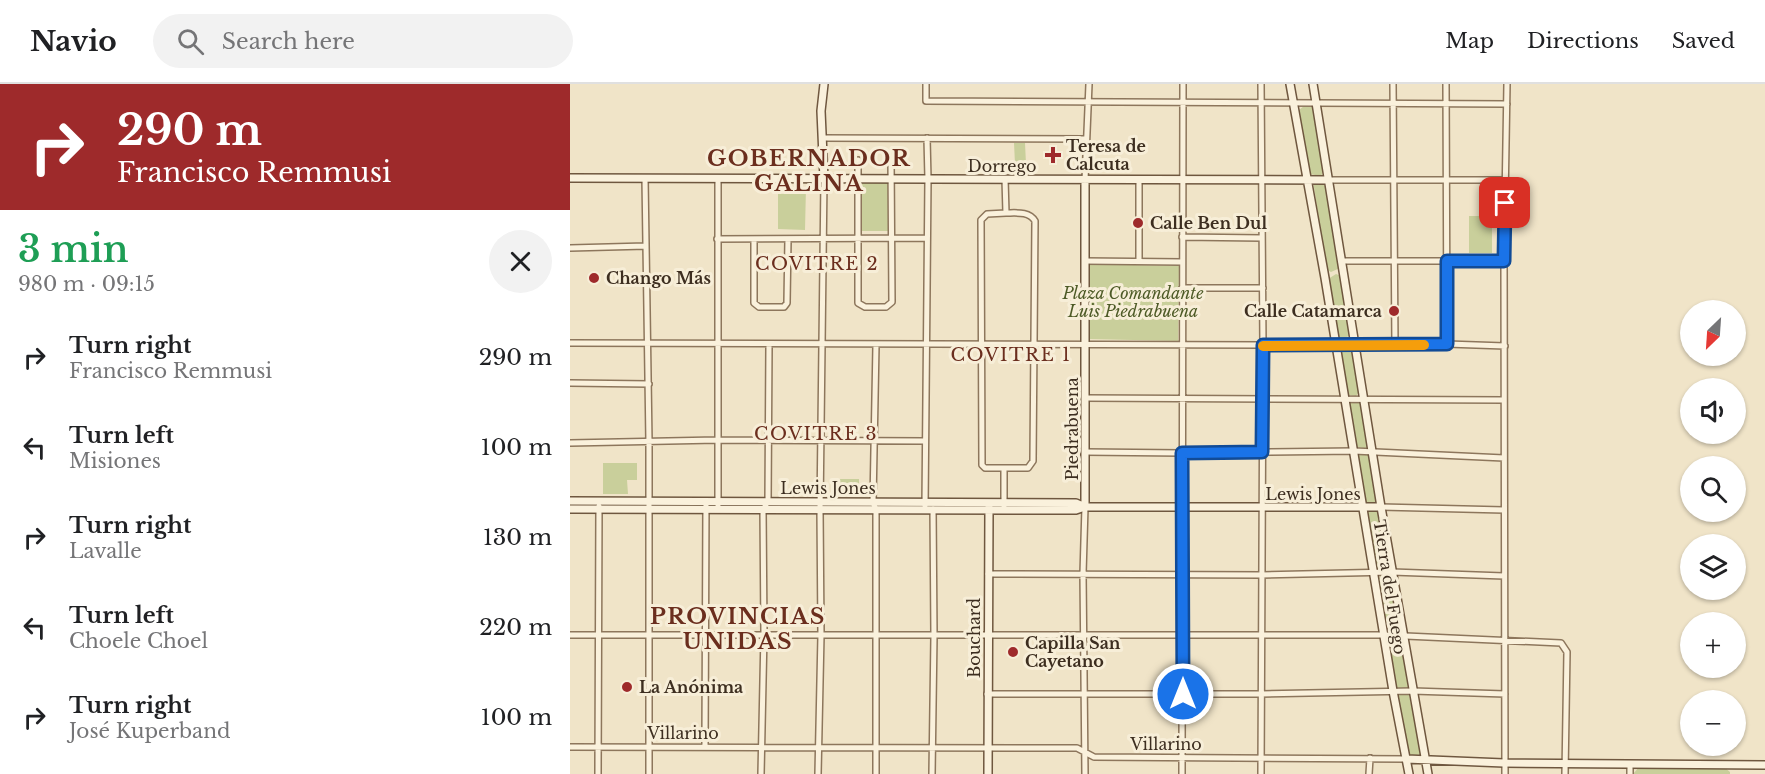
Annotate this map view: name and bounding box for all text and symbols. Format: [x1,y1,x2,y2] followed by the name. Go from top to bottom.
[153,14,573,68] search box
[30,24,117,59] text: Navio
[174,25,207,58] icon: search
[222,28,355,55] text: Search here
[1445,28,1494,54] text: Map
[1527,28,1639,54] text: Directions
[1672,28,1735,54] text: Saved
[117,104,262,156] text: 290 m
[18,108,96,186] icon: right
[1066,136,1146,174] place label: Teresa de Calcuta
[707,145,911,197] district label: GOBERNADOR GALINA
[1044,146,1062,164] marker: Teresa de Calcuta
[117,156,391,189] text: Francisco Remmusi
[968,156,1036,176] street label: Dorrego
[1479,177,1530,228] pin
[1488,186,1521,219] icon: arrive
[1150,213,1267,233] place label: Calle Ben Dul
[1131,216,1145,230] marker: Calle Ben Dul
[18,227,128,272] text: 3 min
[489,230,552,293] button: close
[755,253,879,275] district label: COVITRE 2
[606,268,711,288] place label: Chango Más
[587,271,601,285] marker: Chango Más
[18,272,155,296] text: 980 m · 09:15
[1062,283,1204,321] park label: Plaza Comandante Luis Piedrabuena
[1680,300,1746,366] north arrow
[1680,300,1746,756] map controls
[1244,301,1382,321] place label: Calle Catamarca
[1387,304,1401,318] marker: Calle Catamarca
[69,332,191,359] text: Turn right
[18,341,51,374] icon: right
[479,344,552,371] text: 290 m
[951,344,1071,366] district label: COVITRE 1
[69,359,272,383] text: Francisco Remmusi
[1062,377,1082,481] street label: Piedrabuena
[1680,378,1746,444] button: sound
[69,422,174,449] text: Turn left
[754,423,878,445] district label: COVITRE 3
[18,431,51,464] icon: left
[481,434,552,461] text: 100 m
[69,449,161,473] text: Misiones
[1680,456,1746,522] button: search
[780,478,876,498] street label: Lewis Jones
[1265,484,1361,504] street label: Lewis Jones
[69,512,191,539] text: Turn right
[1369,518,1411,656] street label: Tierra del Fuego
[18,521,51,554] icon: right
[483,524,552,551] text: 130 m
[1680,534,1746,600] button: layers
[69,539,142,563] text: Lavalle
[964,598,984,678] street label: Bouchard
[69,602,174,629] text: Turn left
[650,603,826,655] district label: PROVINCIAS UNIDAS
[18,611,51,644] icon: left
[1680,612,1746,678] button: +
[479,614,552,641] text: 220 m
[69,629,208,653] text: Choele Choel
[1025,633,1121,671] place label: Capilla San Cayetano
[1006,645,1020,659] marker: Capilla San Cayetano
[1151,662,1215,726] position arrow
[639,677,743,697] place label: La Anónima
[620,680,634,694] marker: La Anónima
[1680,690,1746,756] button: −
[69,692,191,719] text: Turn right
[18,701,51,734] icon: right
[481,704,552,731] text: 100 m
[69,719,230,743] text: José Kuperband
[646,723,719,743] street label: Villarino
[1129,734,1202,754] street label: Villarino

